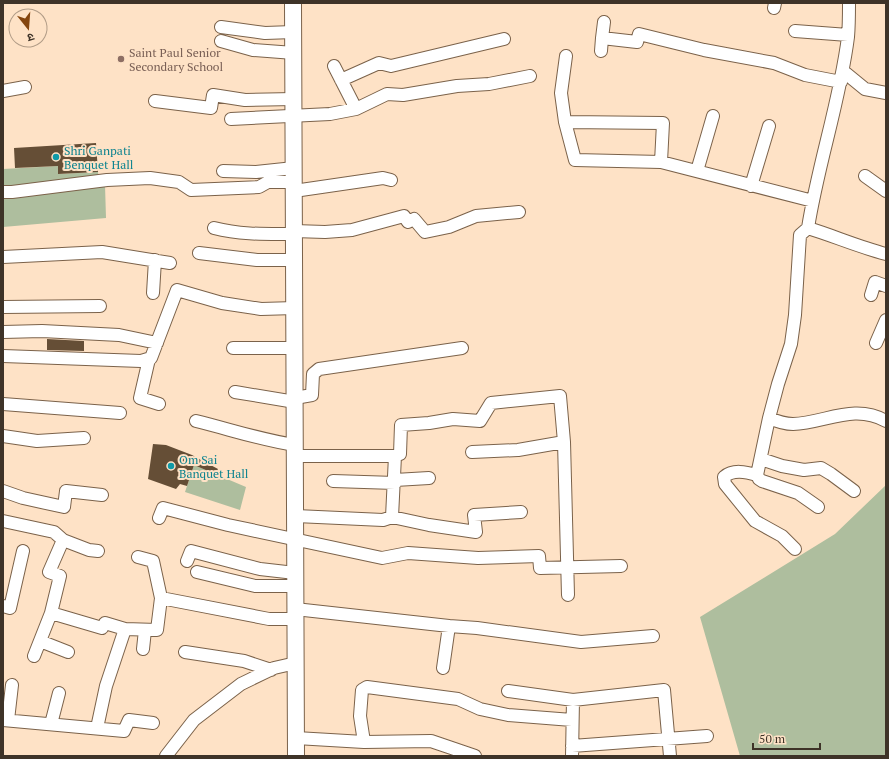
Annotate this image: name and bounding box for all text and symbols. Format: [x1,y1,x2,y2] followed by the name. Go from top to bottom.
[8,8,48,48] north arrow
[25,30,36,45] text: उ
[129,45,223,74] place label: Saint Paul Senior Secondary School
[116,54,126,64] marker: Saint Paul Senior Secondary School
[64,143,134,172] place label: Shri Ganpati Benquet Hall
[51,152,61,162] marker: Shri Ganpati Benquet Hall
[179,452,249,481] place label: Om Sai Banquet Hall
[166,461,176,471] marker: Om Sai Banquet Hall
[753,725,820,751] scale bar
[759,731,786,746] text: 50 m

